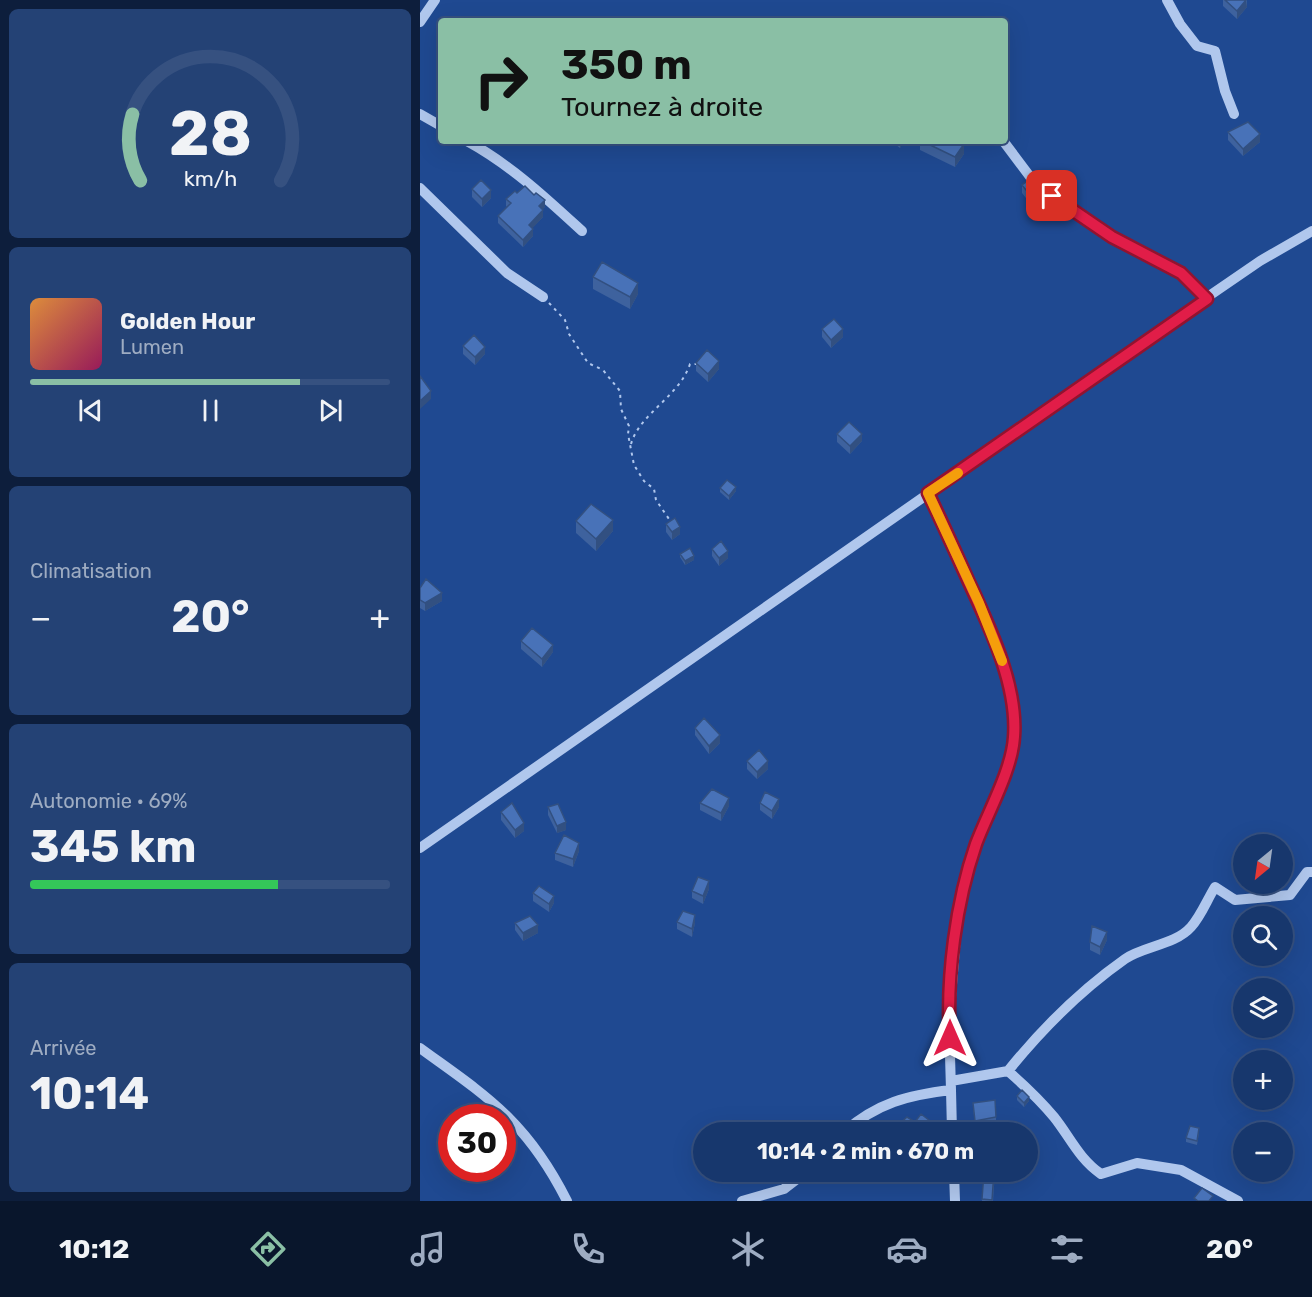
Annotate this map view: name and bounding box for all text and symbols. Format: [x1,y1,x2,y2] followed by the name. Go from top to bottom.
[561,40,692,90] text: 350 m
[462,42,540,120] icon: right
[561,91,763,123] text: Tournez à droite
[169,97,251,171] text: 28
[183,166,237,191] text: km/h
[1026,170,1077,221] pin
[1035,179,1068,212] icon: arrive
[120,308,255,335] text: Golden Hour
[120,335,184,359] text: Lumen
[74,394,107,427] icon: previous
[194,394,227,427] icon: pause
[314,394,347,427] icon: next
[30,559,152,583] text: Climatisation
[171,590,250,643] text: 20°
[30,598,51,637] text: −
[369,598,390,637] text: +
[30,789,188,813] text: Autonomie · 69%
[30,820,197,873] text: 345 km
[1233,834,1293,894] north arrow
[1233,834,1293,1182] map controls
[1233,906,1293,966] button: search
[1233,978,1293,1038] button: layers
[918,1006,982,1070] position arrow
[30,1036,97,1060] text: Arrivée
[1233,1050,1293,1110] button: +
[30,1067,149,1120] text: 10:14
[438,1104,516,1182] speed limit sign: 30
[1233,1122,1293,1182] button: −
[757,1138,974,1165] text: 10:14 · 2 min · 670 m
[247,1228,289,1270] icon: directions
[407,1228,449,1270] icon: music
[567,1228,609,1270] icon: phone
[727,1228,769,1270] icon: climate
[886,1228,928,1270] icon: car
[1046,1228,1088,1270] icon: filters
[59,1233,130,1265] text: 10:12
[1206,1233,1253,1265] text: 20°

